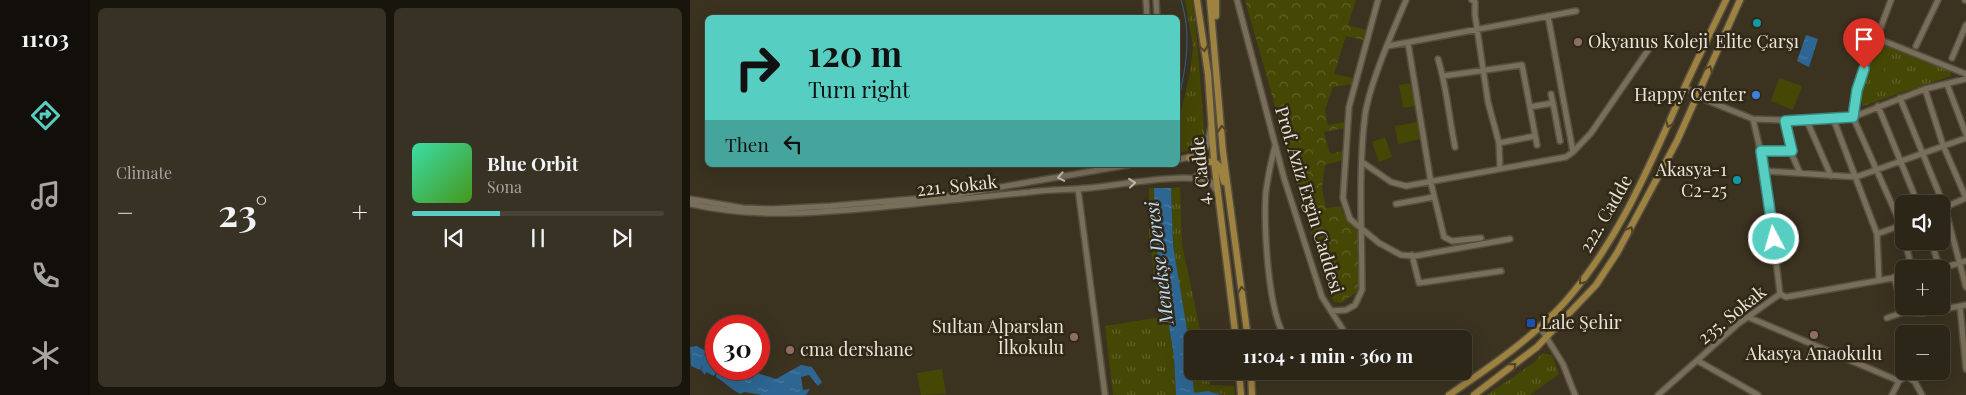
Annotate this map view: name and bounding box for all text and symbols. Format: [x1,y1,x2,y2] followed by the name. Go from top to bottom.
[1751,17,1763,29] marker: Elite Çarşı
[1843,18,1885,69] pin
[21,23,69,53] text: 11:03
[1850,25,1878,53] icon: arrive
[808,29,902,76] text: 120 m
[1588,29,1708,53] place label: Okyanus Koleji
[1715,29,1799,53] place label: Elite Çarşı
[725,35,790,100] icon: right
[1572,36,1584,48] marker: Okyanus Koleji
[1199,44,1209,53] one-way arrow
[1702,65,1713,74] one-way arrow
[808,74,910,104] text: Turn right
[1634,82,1746,106] place label: Happy Center
[1750,89,1762,101] marker: Happy Center
[28,98,63,133] icon: directions
[1270,103,1350,296] street label: Prof. Aziz Ergin Caddesi
[1664,119,1675,128] one-way arrow
[1216,125,1227,133] one-way arrow
[779,130,807,158] icon: left
[725,131,769,157] text: Then
[1184,135,1216,207] street label: 4. Cadde
[487,150,578,176] text: Blue Orbit
[1655,157,1727,202] place label: Akasya-1 C2-25
[116,162,172,183] text: Climate
[915,169,998,201] street label: 221. Sokak
[1573,170,1637,257] street label: 222. Cadde
[1056,171,1065,182] one-way arrow
[1731,174,1743,186] marker: Akasya-1 C2-25
[487,176,522,197] text: Sona
[28,178,63,213] icon: music
[1129,178,1137,189] one-way arrow
[218,186,267,237] text: 23°
[116,193,134,230] text: −
[352,193,368,230] text: +
[1895,195,1950,380] map controls
[1895,195,1950,250] button: sound
[1137,199,1179,327] water label: Menekşe Deresi
[1747,212,1799,264] position arrow
[440,224,468,252] icon: previous
[524,224,552,252] icon: pause
[608,224,636,252] icon: next
[1623,227,1633,236] one-way arrow
[28,258,63,293] icon: phone
[1895,260,1950,315] button: +
[1579,275,1588,284] one-way arrow
[1692,279,1771,349] street label: 235. Sokak
[1237,286,1248,294] one-way arrow
[1541,310,1622,334] place label: Lale Şehir
[932,314,1065,359] place label: Sultan Alparslan İlkokulu
[705,315,770,380] speed limit sign: 30
[1525,317,1537,329] marker: Lale Şehir
[1895,325,1950,380] button: −
[1808,329,1820,341] marker: Akasya Anaokulu
[1068,331,1080,343] marker: Sultan Alparslan İlkokulu
[800,337,913,361] place label: cma dershane
[28,338,63,373] icon: climate
[1745,341,1883,365] place label: Akasya Anaokulu
[1243,342,1413,368] text: 11:04 · 1 min · 360 m
[784,344,796,356] marker: cma dershane
[1508,362,1517,371] one-way arrow

